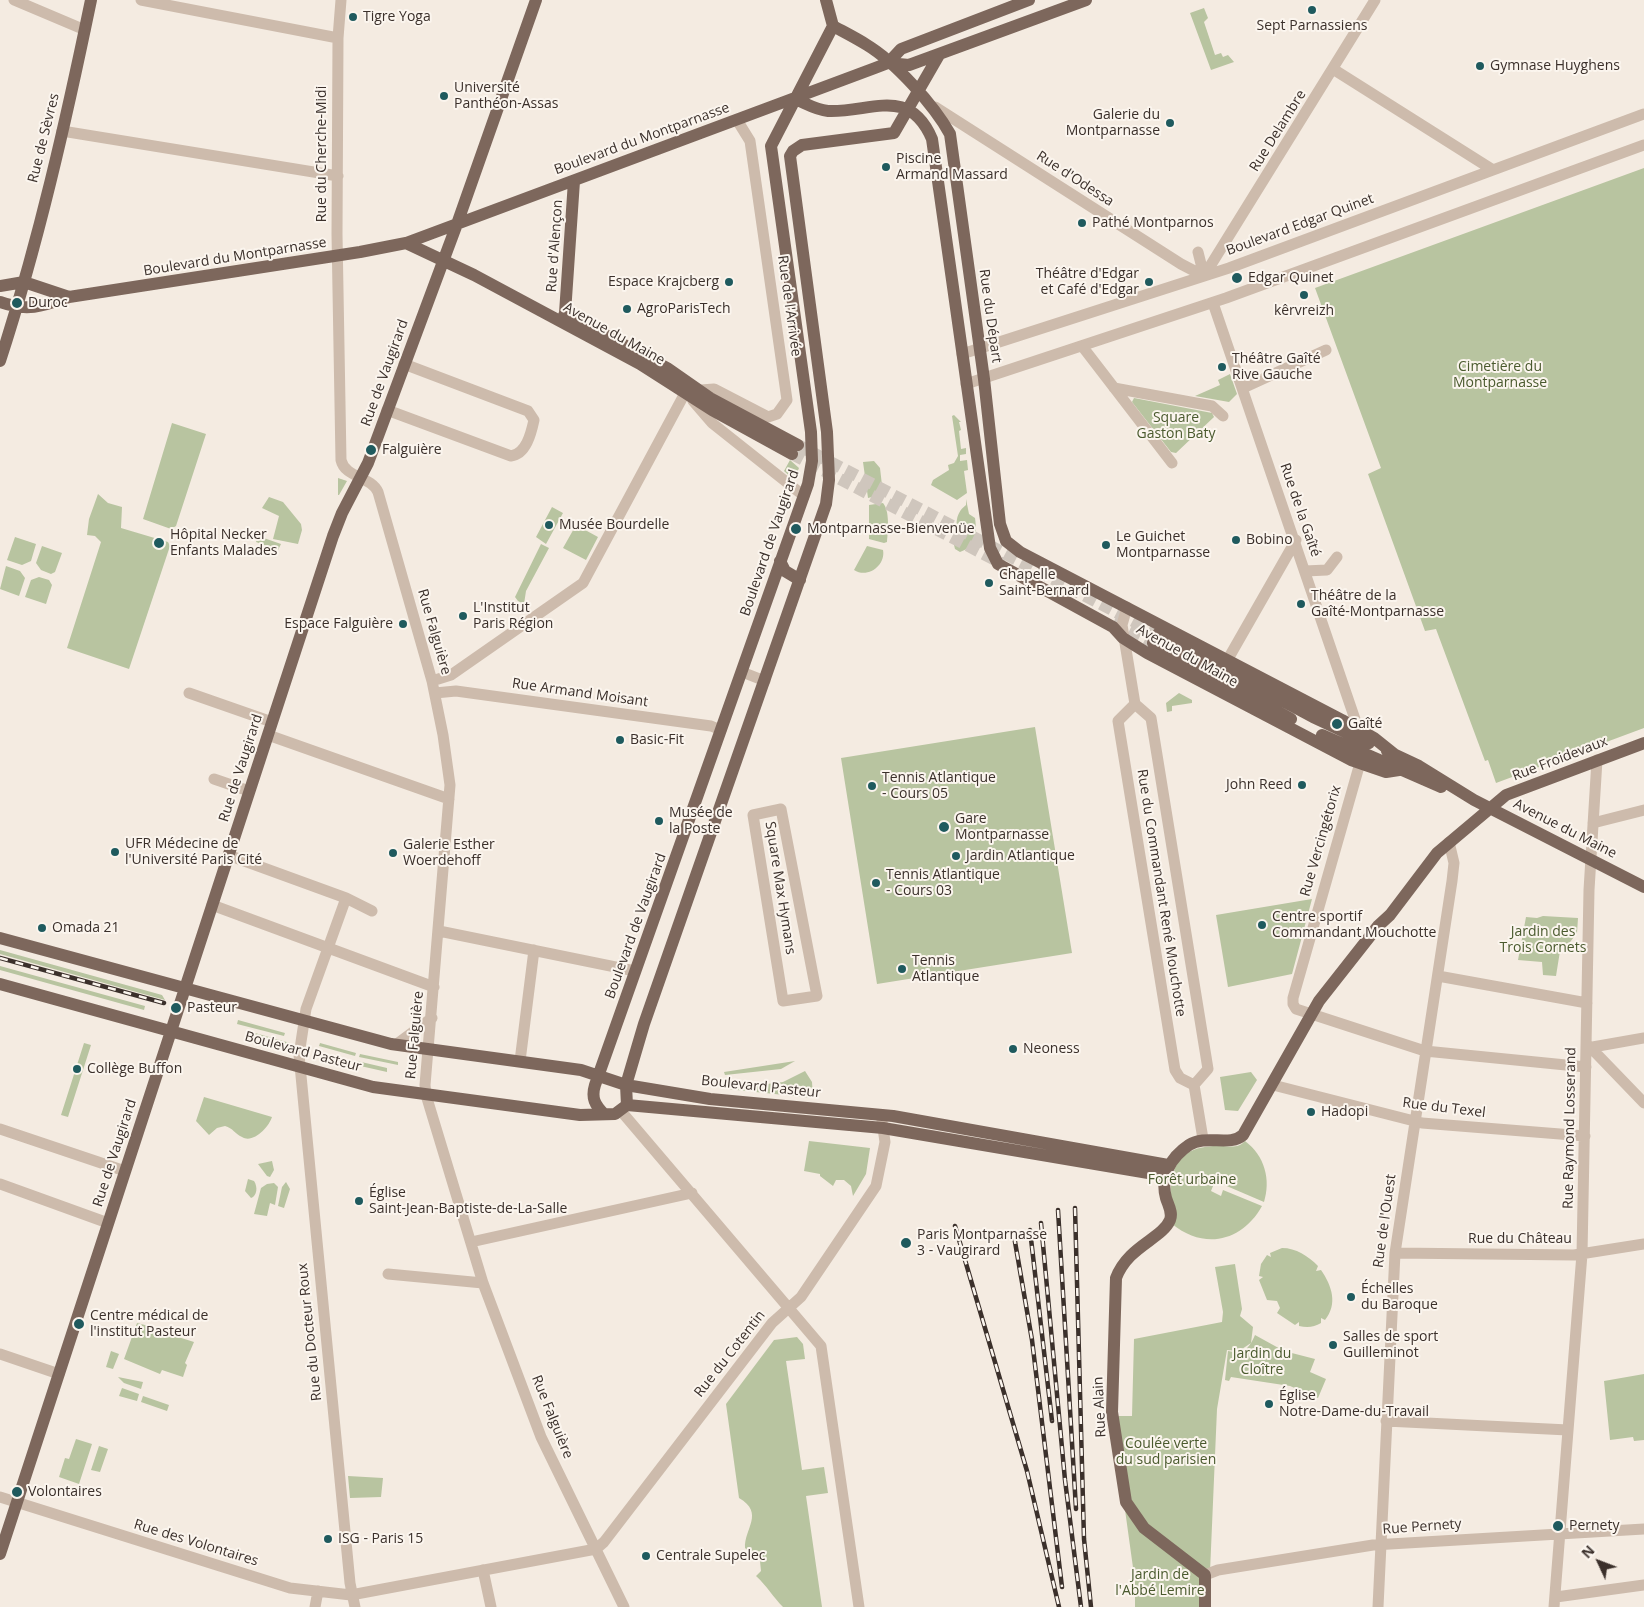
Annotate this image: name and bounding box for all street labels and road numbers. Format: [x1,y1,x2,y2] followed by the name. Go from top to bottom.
[314,86,330,222] street label: Rue du Cherche-Midi
[1246,87,1310,175] street label: Rue Delambre
[25,92,63,184] street label: Rue de Sèvres
[552,99,732,179] street label: Boulevard du Montparnasse
[1033,148,1117,210] street label: Rue d'Odessa
[1224,190,1376,260] street label: Boulevard Edgar Quinet
[543,199,567,293] street label: Rue d'Alençon
[142,234,328,280] street label: Boulevard du Montparnasse
[774,254,804,358] street label: Rue de l'Arrivée
[975,268,1005,364] street label: Rue du Départ
[560,299,668,369] street label: Avenue du Maine
[358,317,412,429] street label: Rue de Vaugirard
[1276,461,1324,559] street label: Rue de la Gaîté
[737,468,803,618] street label: Boulevard de Vaugirard
[414,587,454,677] street label: Rue Falguière
[1133,621,1241,691] street label: Avenue du Maine
[511,675,649,711] street label: Rue Armand Moisant
[216,712,266,824] street label: Rue de Vaugirard
[1510,733,1610,785] street label: Rue Froidevaux
[1133,768,1189,1018] street label: Rue du Commandant René Mouchotte
[1297,783,1345,899] street label: Rue Vercingétorix
[1511,796,1619,862] street label: Avenue du Maine
[761,820,799,956] street label: Square Max Hymans
[602,851,670,1001] street label: Boulevard de Vaugirard
[403,990,427,1080] street label: Rue Falguière
[243,1028,363,1076] street label: Boulevard Pasteur
[1560,1047,1580,1209] street label: Rue Raymond Losserand
[700,1072,822,1102] street label: Boulevard Pasteur
[1401,1095,1487,1121] street label: Rue du Texel
[90,1097,140,1209] street label: Rue de Vaugirard
[1370,1173,1400,1269] street label: Rue de l'Ouest
[1468,1231,1572,1247] street label: Rue du Château
[294,1262,326,1402] street label: Rue du Docteur Roux
[691,1307,769,1401] street label: Rue du Cotentin
[528,1373,576,1461] street label: Rue Falguière
[1090,1376,1110,1438] street label: Rue Alain
[132,1516,260,1570] street label: Rue des Volontaires
[1382,1516,1462,1538] street label: Rue Pernety

